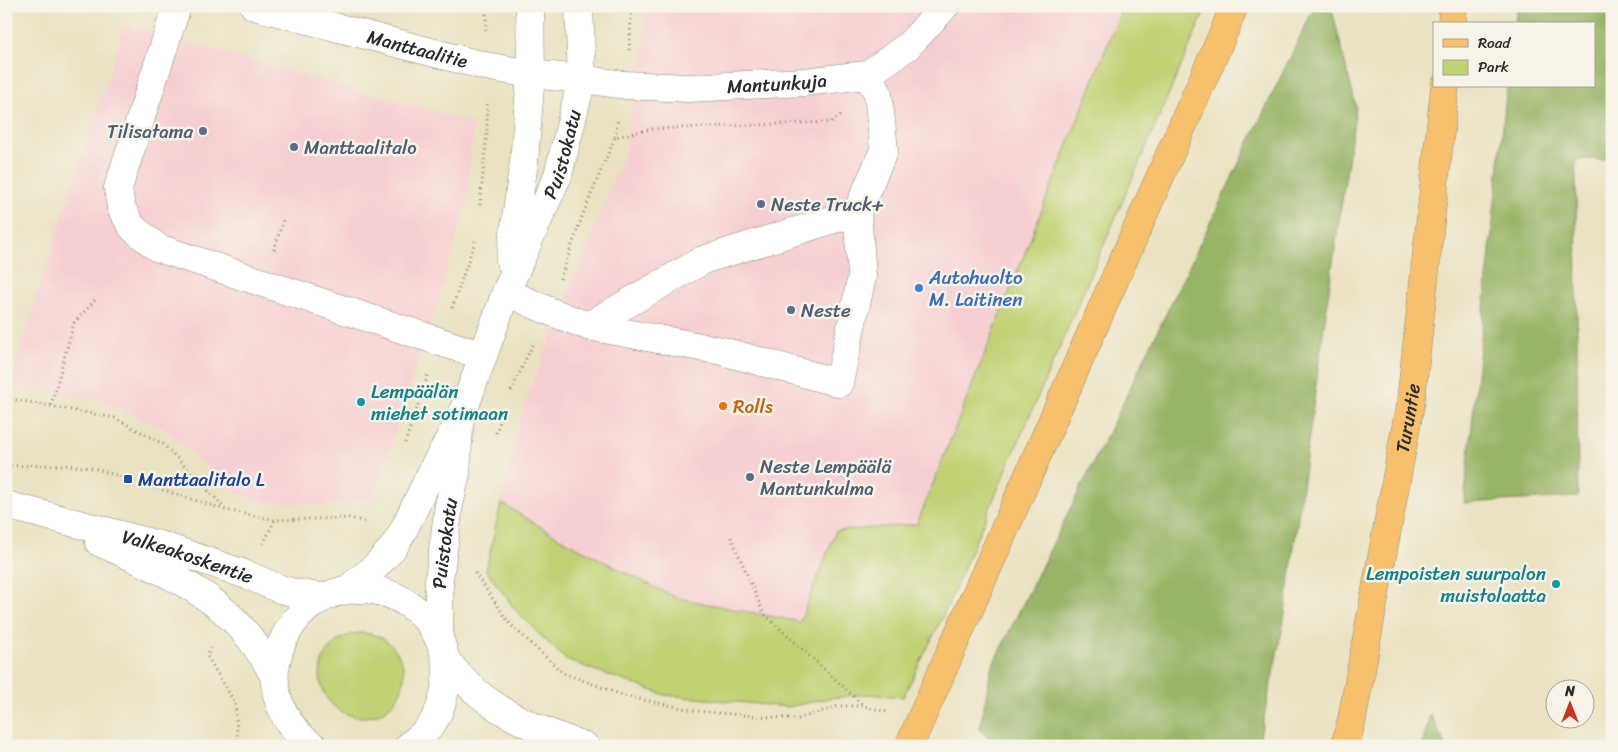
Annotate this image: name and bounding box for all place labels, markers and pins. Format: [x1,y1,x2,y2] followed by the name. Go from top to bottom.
[107,115,193,148] place label: Tilisatama
[197,125,209,137] marker: Tilisatama
[304,131,417,164] place label: Manttaalitalo
[288,141,300,153] marker: Manttaalitalo
[771,188,884,221] place label: Neste Truck+
[755,198,767,210] marker: Neste Truck+
[928,261,1023,316] place label: Autohuolto M. Laitinen
[913,282,925,294] marker: Autohuolto M. Laitinen
[801,294,851,327] place label: Neste
[785,304,797,316] marker: Neste
[371,375,508,430] place label: Lempäälän miehet sotimaan
[733,390,773,423] place label: Rolls
[355,396,367,408] marker: Lempäälän miehet sotimaan
[717,400,729,412] marker: Rolls
[760,450,893,505] place label: Neste Lempäälä Mantunkulma
[138,463,265,496] place label: Manttaalitalo L
[744,471,756,483] marker: Neste Lempäälä Mantunkulma
[122,473,134,485] marker: Manttaalitalo L
[1366,557,1546,612] place label: Lempoisten suurpalon muistolaatta
[1550,578,1562,590] marker: Lempoisten suurpalon muistolaatta

